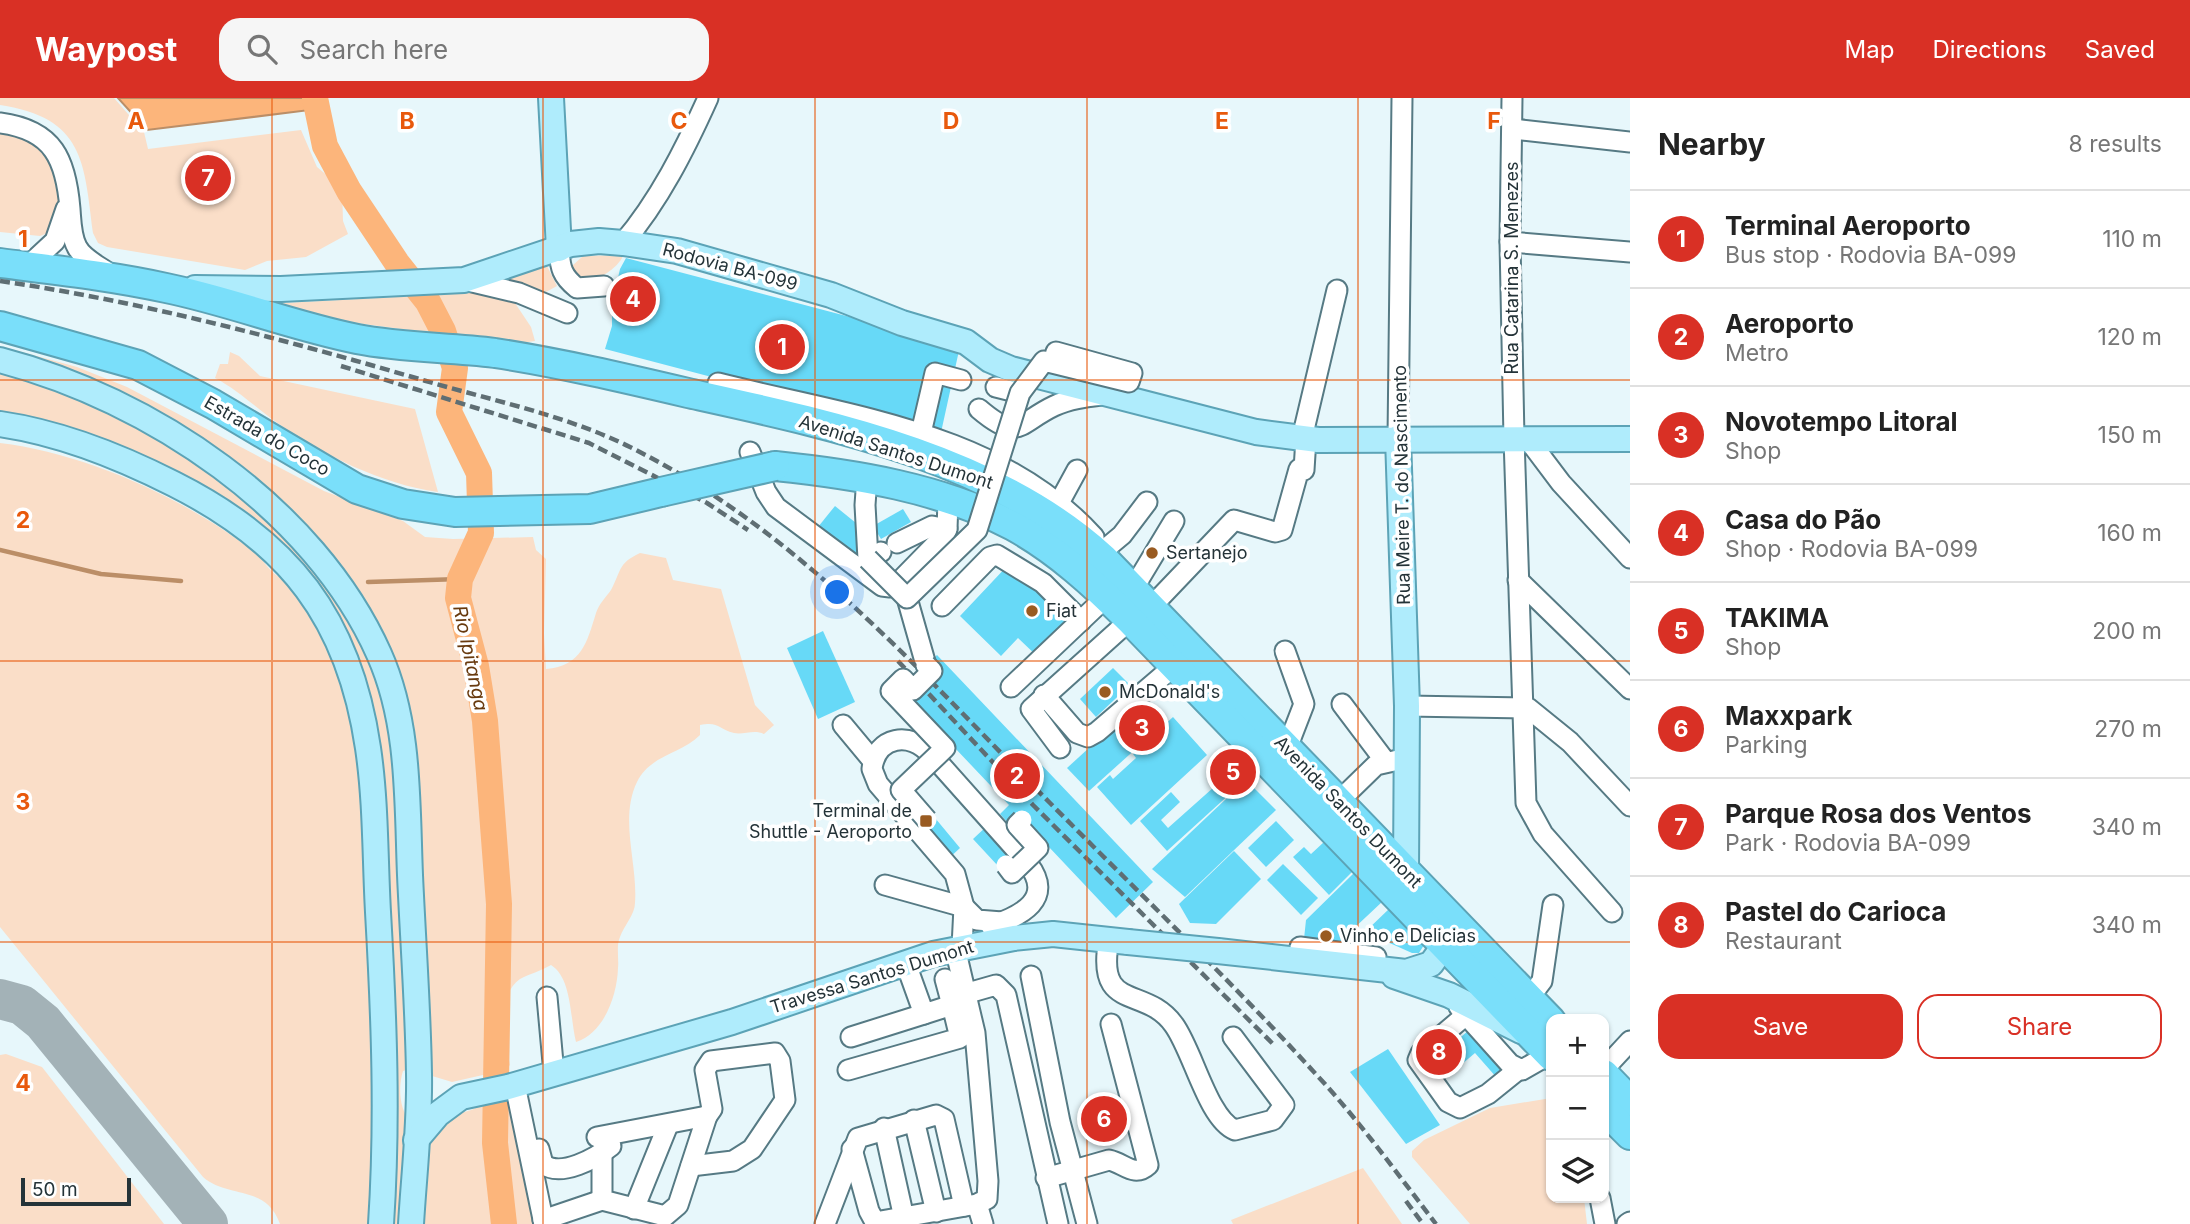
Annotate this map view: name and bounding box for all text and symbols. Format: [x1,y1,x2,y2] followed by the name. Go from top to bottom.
[219,18,709,81] search box
[35,29,177,69] text: Waypost
[243,30,281,68] icon: search
[299,34,448,65] text: Search here
[1845,35,1894,64] text: Map
[1932,35,2047,64] text: Directions
[2085,35,2155,64] text: Saved
[127,107,145,135] text: A
[399,107,415,135] text: B
[670,107,688,135] text: C
[943,107,959,135] text: D
[1215,107,1229,135] text: E
[1487,107,1501,135] text: F
[1658,126,1766,162] text: Nearby
[2069,130,2162,158] text: 8 results
[185,152,231,204] pin: 7
[1501,161,1522,375] street label: Rua Catarina S. Menezes
[1725,210,1971,241] text: Terminal Aeroporto
[18,225,28,253] text: 1
[1676,225,1686,253] text: 1
[2102,225,2162,253] text: 110 m
[660,238,800,295] street label: Rodovia BA-099
[1725,241,2016,269] text: Bus stop · Rodovia BA-099
[610,273,656,325] pin: 4
[1725,308,1854,339] text: Aeroporto
[759,321,805,373] pin: 1
[1674,323,1688,351] text: 2
[2097,323,2162,351] text: 120 m
[1725,339,1789,367] text: Metro
[1389,365,1414,605] street label: Rua Meire T. do Nascimento
[201,391,334,480] street label: Estrada do Coco
[1725,406,1958,437] text: Novotempo Litoral
[797,410,996,493] street label: Avenida Santos Dumont
[1674,421,1688,449] text: 3
[2098,421,2162,449] text: 150 m
[1725,437,1781,465] text: Shop
[1725,504,1881,535] text: Casa do Pão
[16,506,30,534] text: 2
[1673,519,1689,547] text: 4
[2097,519,2162,547] text: 160 m
[1725,535,1978,563] text: Shop · Rodovia BA-099
[1166,542,1247,563] place label: Sertanejo
[1144,545,1160,561] marker: Sertanejo
[820,575,854,609] your location
[1046,600,1077,621] place label: Fiat
[1725,602,1829,633] text: TAKIMA
[448,603,493,713] water label: Rio Ipitanga
[1024,603,1040,619] marker: Fiat
[1674,617,1688,645] text: 5
[2092,617,2162,645] text: 200 m
[1725,633,1781,661] text: Shop
[1119,681,1220,702] place label: McDonald's
[1097,684,1113,700] marker: McDonald's
[1725,700,1852,731] text: Maxxpark
[1119,702,1165,754] pin: 3
[1674,715,1688,743] text: 6
[2094,715,2162,743] text: 270 m
[1270,731,1426,892] street label: Avenida Santos Dumont
[1725,731,1808,759] text: Parking
[1210,746,1256,798] pin: 5
[994,750,1040,802] pin: 2
[16,788,30,816] text: 3
[1725,798,2032,829] text: Parque Rosa dos Ventos
[749,800,912,842] place label: Terminal de Shuttle - Aeroporto
[918,813,934,829] marker: Terminal de Shuttle - Aeroporto
[1674,813,1688,841] text: 7
[2092,813,2162,841] text: 340 m
[1725,829,1971,857] text: Park · Rodovia BA-099
[1725,896,1946,927] text: Pastel do Carioca
[1674,911,1688,939] text: 8
[2092,911,2162,939] text: 340 m
[1340,925,1476,946] place label: Vinho e Delicias
[1725,927,1842,955] text: Restaurant
[1318,928,1334,944] marker: Vinho e Delicias
[768,935,976,1018] street label: Travessa Santos Dumont
[1658,994,1903,1059] button: Save
[1917,994,2162,1059] button: Share
[1546,1014,1609,1203] map controls
[1546,1014,1609,1077] button: +
[1416,1026,1462,1078] pin: 8
[15,1069,31,1097] text: 4
[1546,1077,1609,1140] button: −
[1081,1093,1127,1145] pin: 6
[1546,1140,1609,1203] button: layers
[21,1175,131,1207] scale bar
[32,1178,78,1201] text: 50 m

